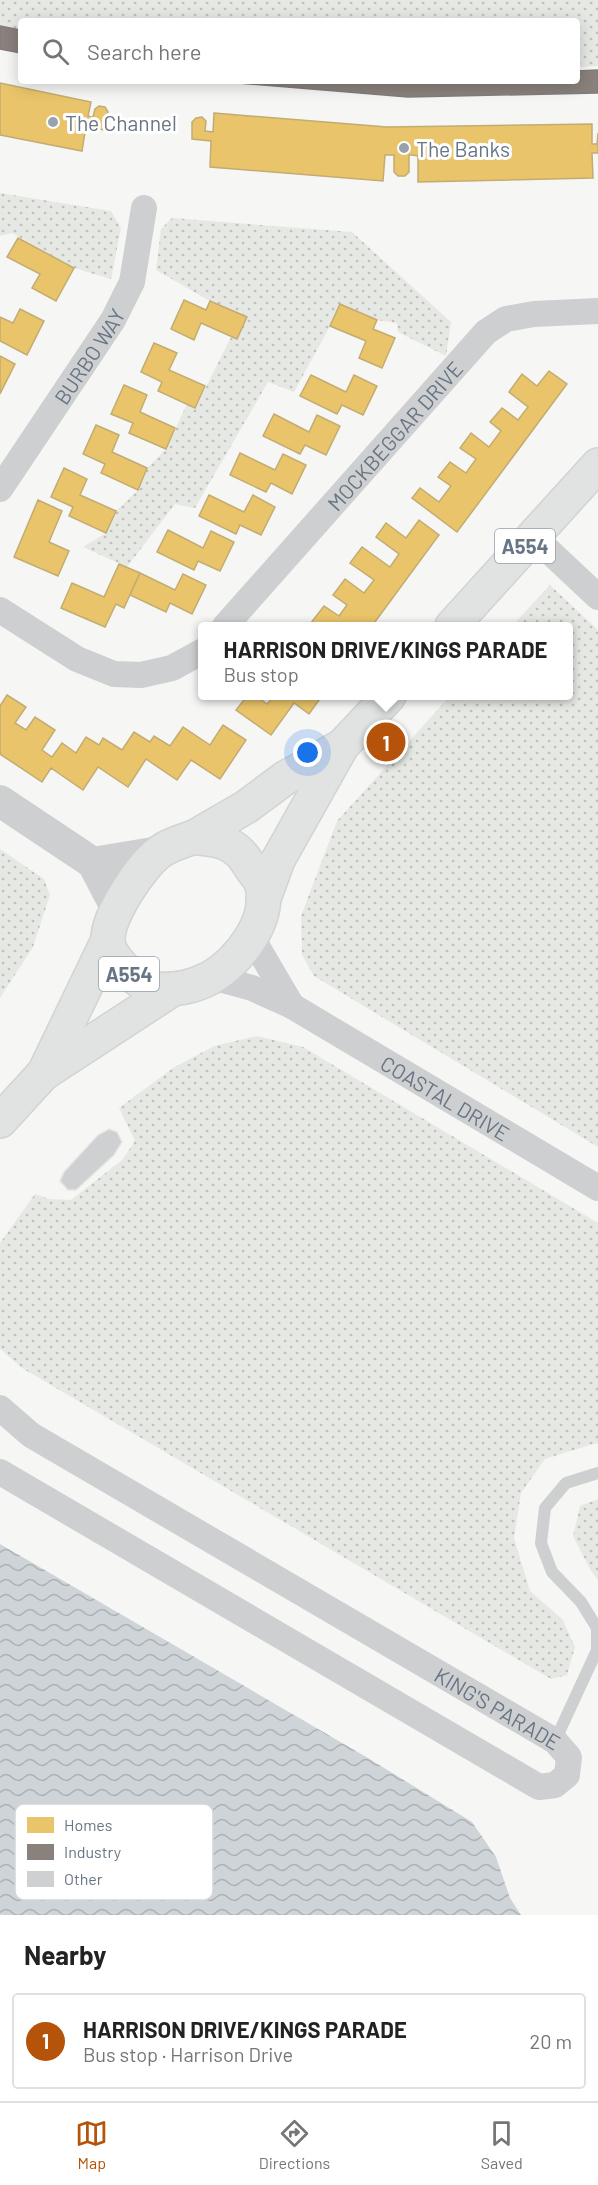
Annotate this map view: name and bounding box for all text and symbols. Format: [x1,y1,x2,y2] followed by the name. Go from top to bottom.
[18,18,580,84] search box
[39,35,72,68] icon: search
[87,38,201,64] text: Search here
[65,110,177,135] place label: The Channel
[46,115,60,129] marker: The Channel
[416,136,510,161] place label: The Banks
[397,141,411,155] marker: The Banks
[48,304,129,409] street label: BURBO WAY
[321,356,467,515] street label: MOCKBEGGAR DRIVE
[495,529,555,563] road number: A554
[198,622,573,700] popup
[224,636,547,662] text: HARRISON DRIVE/KINGS PARADE
[224,662,299,686] text: Bus stop
[366,720,406,764] pin: 1
[293,738,322,767] your location
[99,957,159,991] road number: A554
[377,1049,514,1145] street label: COASTAL DRIVE
[431,1661,565,1754] street label: KING'S PARADE
[15,1804,213,1900] legend
[64,1815,112,1834] text: Homes
[64,1842,122,1861] text: Industry
[64,1869,103,1888] text: Other
[24,1939,106,1970] text: Nearby
[83,2016,407,2042] text: HARRISON DRIVE/KINGS PARADE
[42,2029,49,2053] text: 1
[529,2029,572,2053] text: 20 m
[83,2042,293,2066] text: Bus stop · Harrison Drive
[75,2117,108,2172] tab: Map
[259,2117,330,2172] tab: Directions
[481,2117,523,2172] tab: Saved

